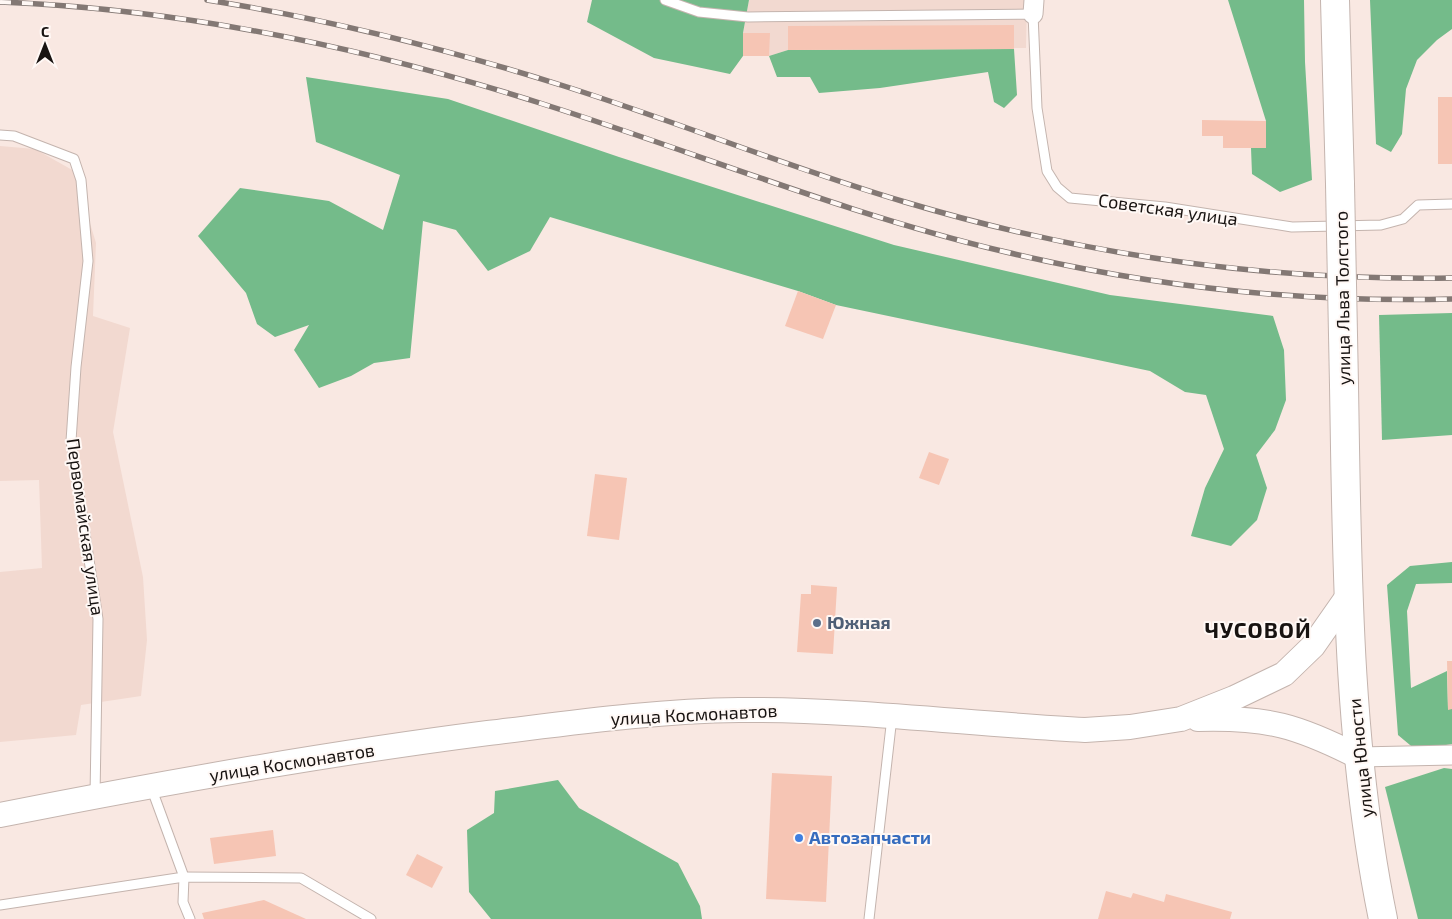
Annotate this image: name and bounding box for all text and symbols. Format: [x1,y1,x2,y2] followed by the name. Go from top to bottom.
[20,20,70,70] north arrow
[41,23,49,40] text: С
[1097,188,1239,230] street label: Советская улица
[1329,211,1355,385] street label: улица Льва Толстого
[63,437,109,617] street label: Первомайская улица
[827,611,891,633] place label: Южная
[1204,616,1312,642] district label: ЧУСОВОЙ
[811,617,823,629] marker: Южная
[1343,697,1377,819] street label: улица Юности
[610,699,778,729] street label: улица Космонавтов
[208,738,376,786] street label: улица Космонавтов
[809,826,931,848] place label: Автозапчасти
[793,832,805,844] marker: Автозапчасти

